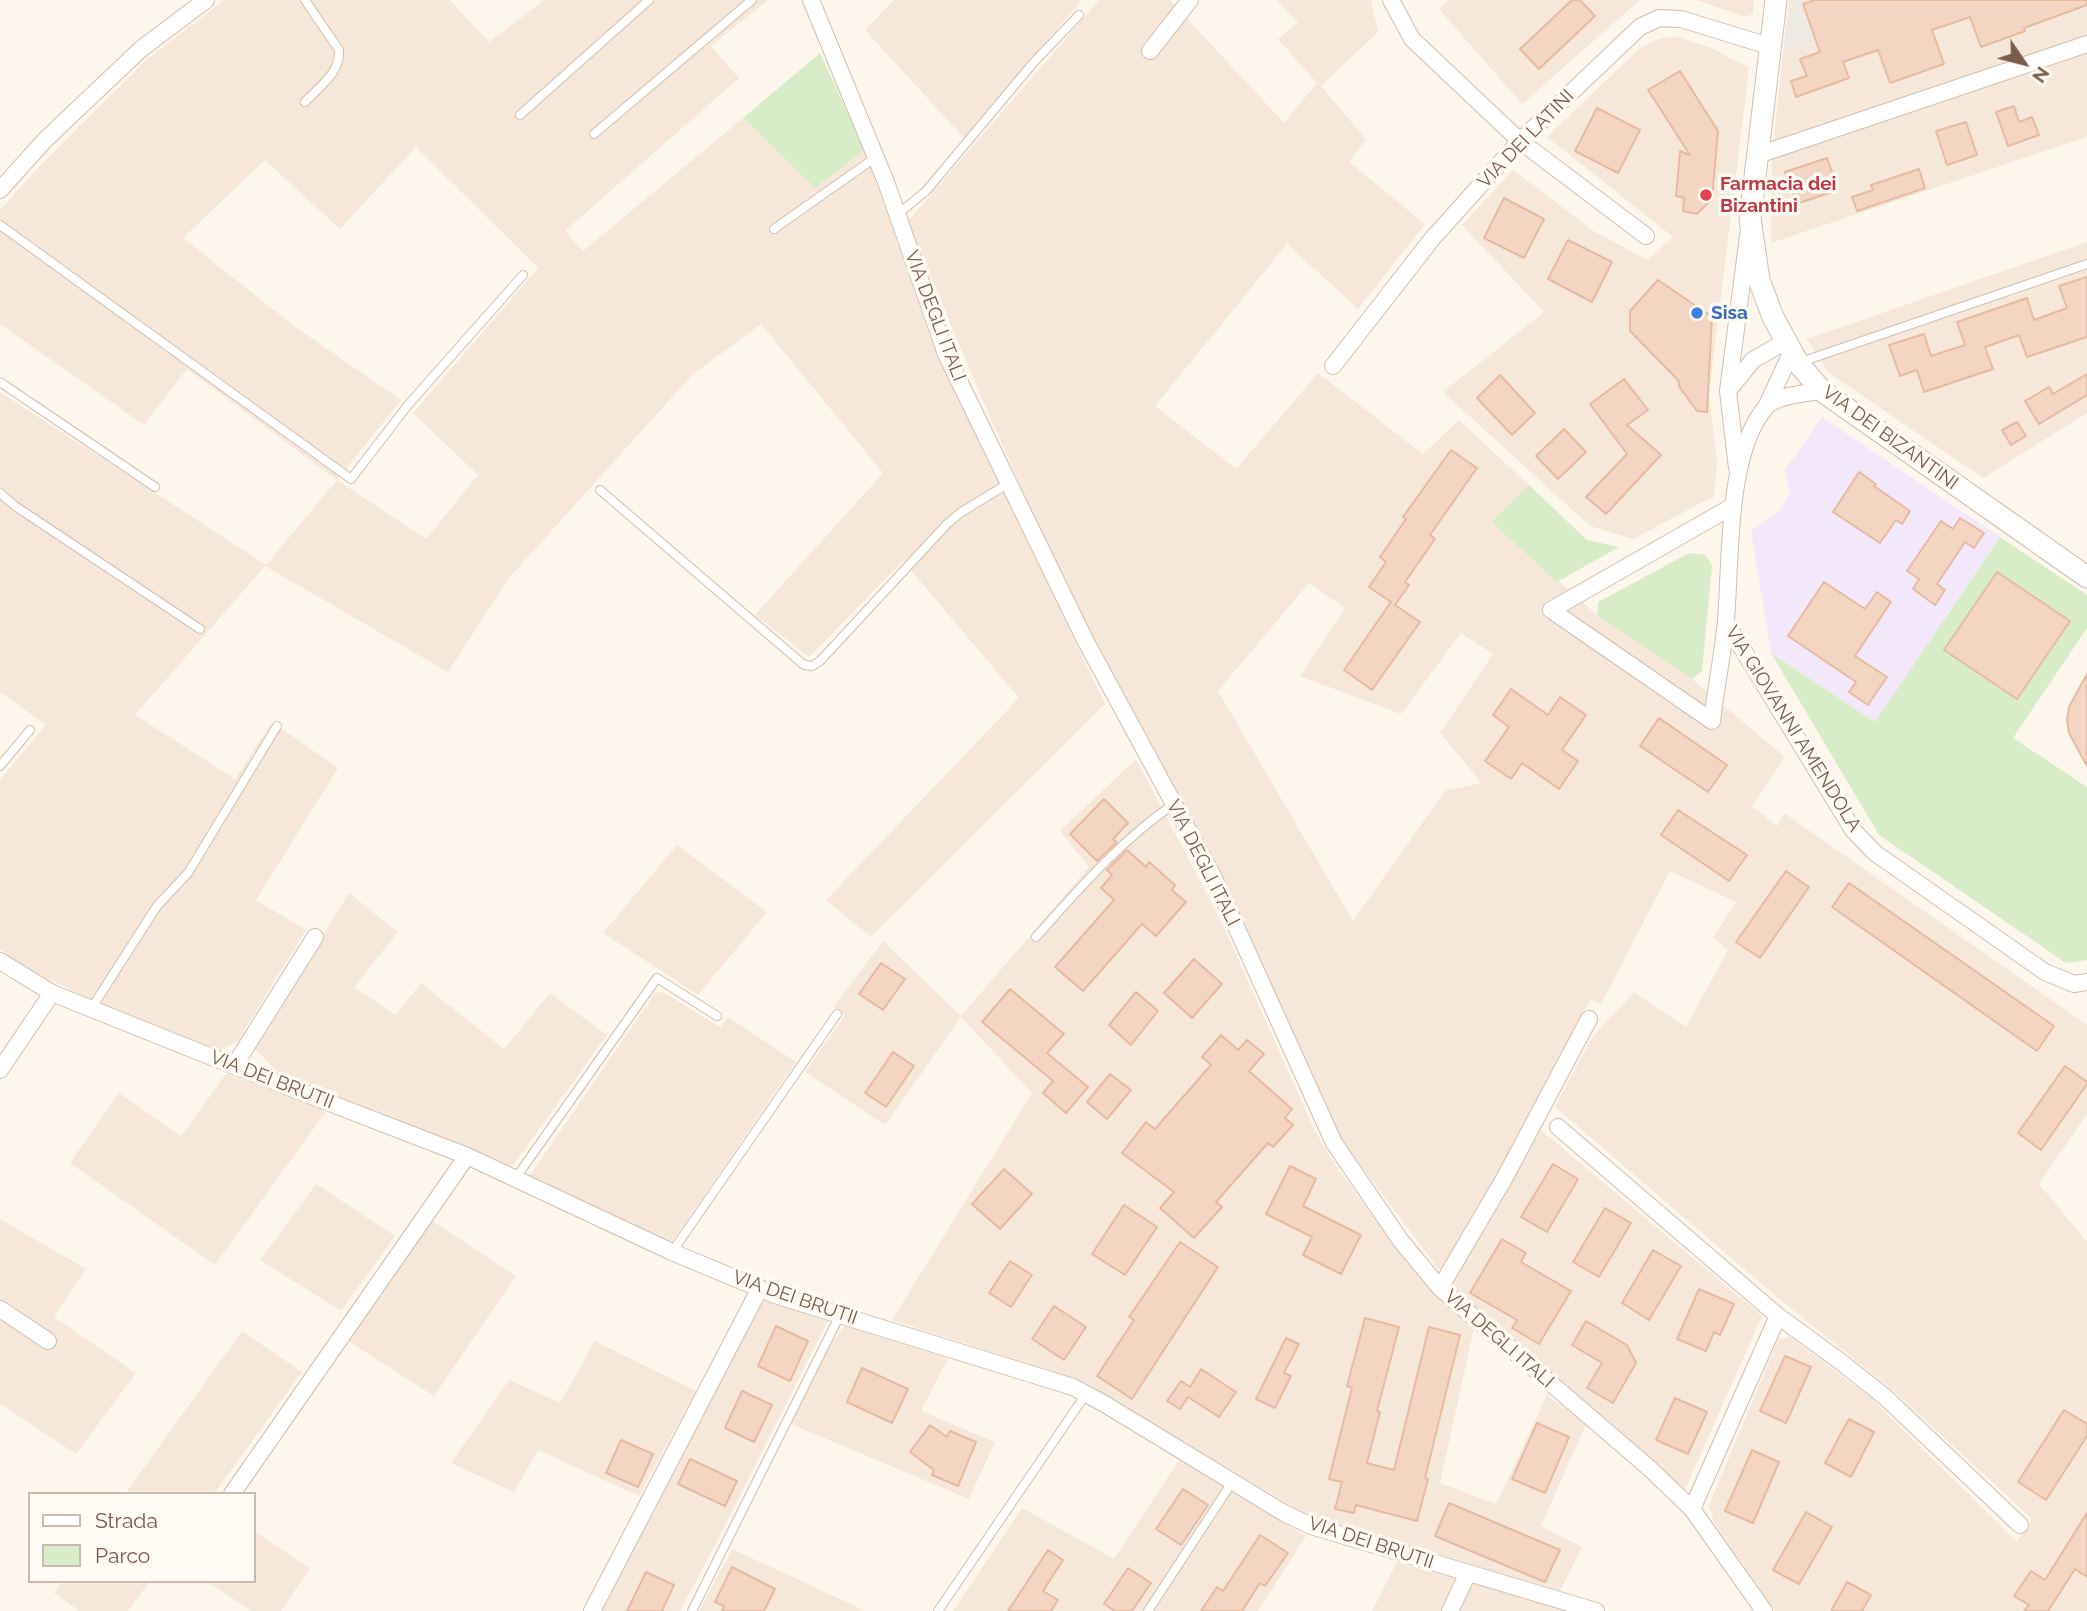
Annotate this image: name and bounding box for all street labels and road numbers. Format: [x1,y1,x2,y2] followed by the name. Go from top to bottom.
[1473,85,1579,193] street label: VIA DEI LATINI
[900,247,970,385] street label: VIA DEGLI ITALI
[1818,381,1962,495] street label: VIA DEI BIZANTINI
[1720,622,1866,836] street label: VIA GIOVANNI AMENDOLA
[1162,796,1244,930] street label: VIA DEGLI ITALI
[207,1046,337,1114] street label: VIA DEI BRUTII
[730,1266,860,1330] street label: VIA DEI BRUTII
[1439,1285,1559,1393] street label: VIA DEGLI ITALI
[1305,1512,1437,1574] street label: VIA DEI BRUTII

